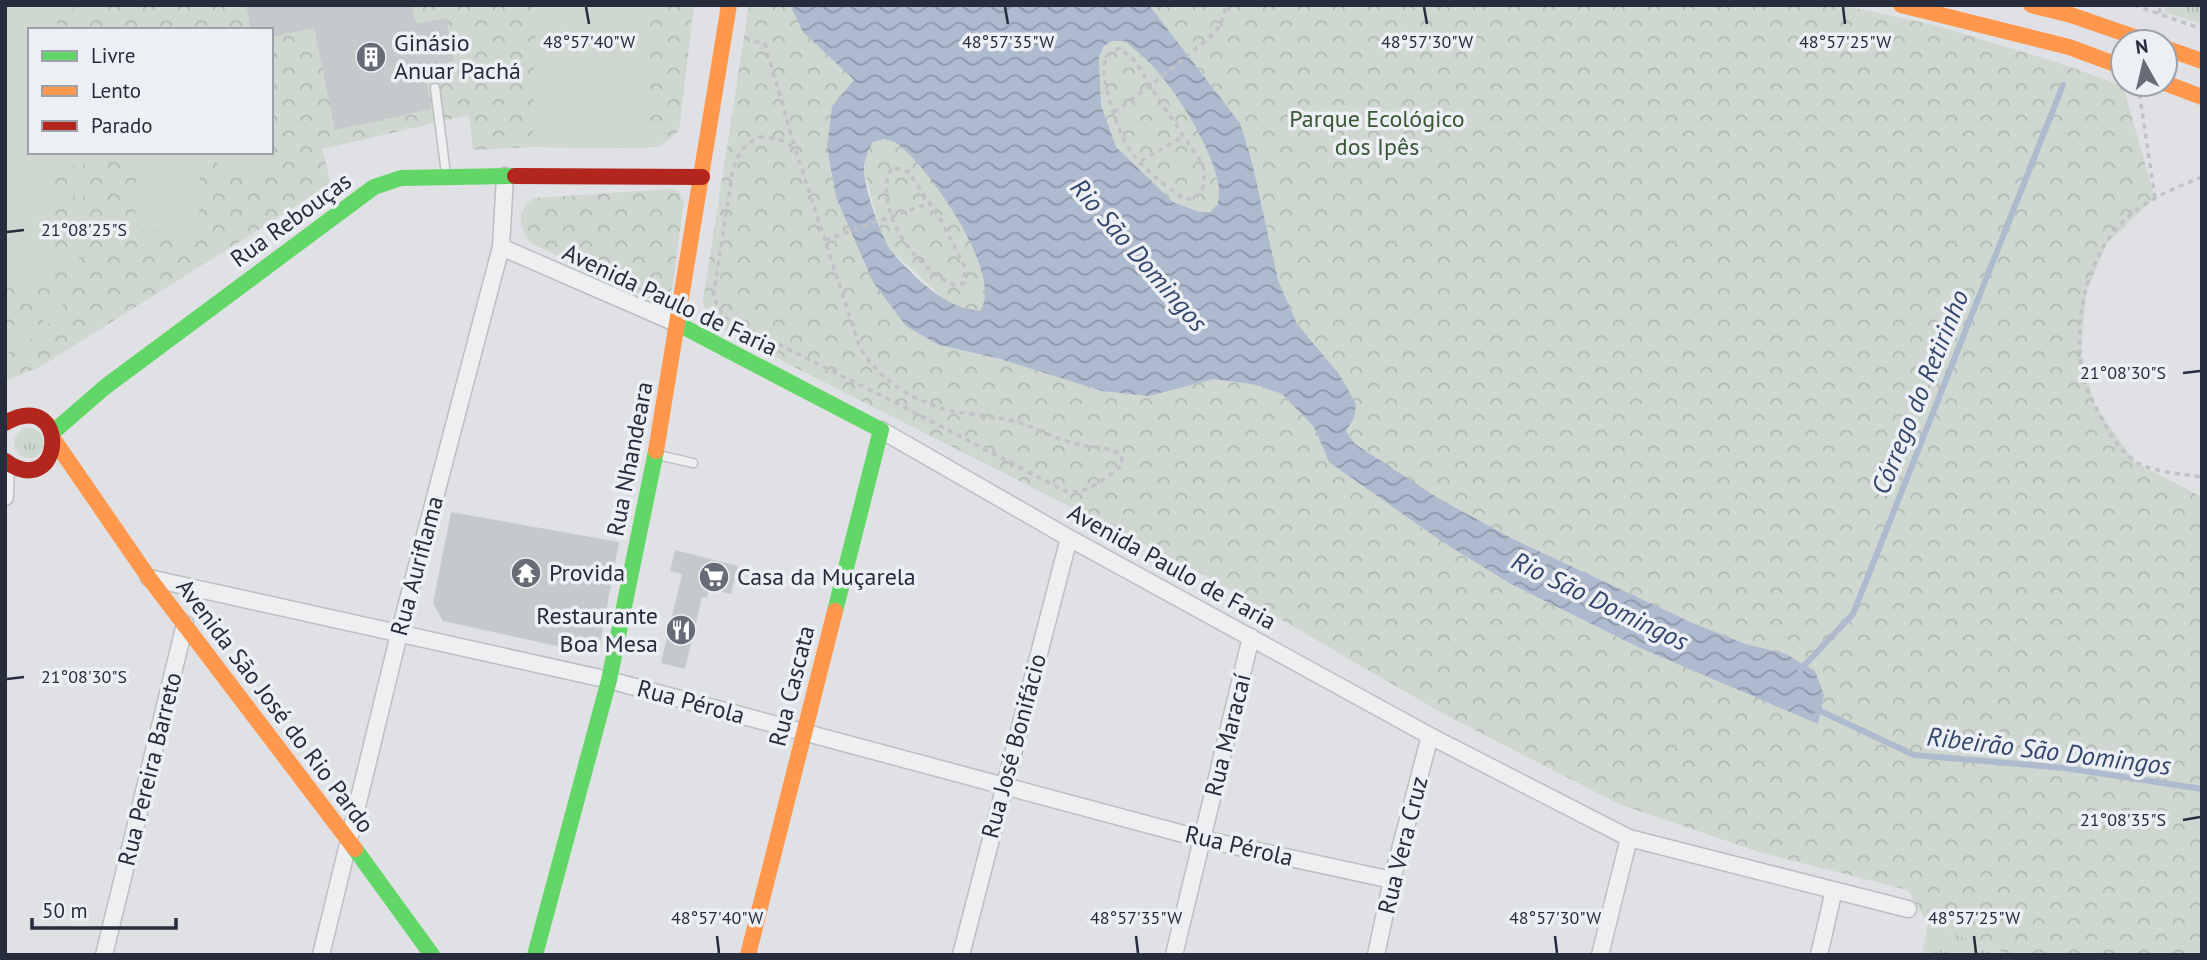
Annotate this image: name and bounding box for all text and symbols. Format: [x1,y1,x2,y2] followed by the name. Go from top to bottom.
[394,27,521,86] place label: Ginásio Anuar Pachá
[28,28,273,154] legend
[2109,28,2179,98] north arrow
[543,30,635,53] text: 48°57'40"W
[962,30,1054,53] text: 48°57'35"W
[1381,30,1473,53] text: 48°57'30"W
[1799,30,1891,53] text: 48°57'25"W
[2134,33,2149,59] text: N
[354,40,388,74] building icon: Ginásio Anuar Pachá
[91,42,135,69] text: Livre
[91,77,141,104] text: Lento
[1289,103,1465,162] park label: Parque Ecológico dos Ipês
[91,112,153,139] text: Parado
[224,165,357,274] street label: Rua Rebouças
[1064,171,1215,339] water label: Rio São Domingos
[41,218,127,241] text: 21°08'25"S
[558,236,783,363] street label: Avenida Paulo de Faria
[1864,285,1976,499] water label: Córrego do Retirinho
[2080,361,2166,384] text: 21°08'30"S
[599,379,660,539] street label: Rua Nhandeara
[383,493,450,639] street label: Rua Auriflama
[1063,496,1282,637] street label: Avenida Paulo de Faria
[1507,544,1694,658] water label: Rio São Domingos
[509,556,543,590] temple icon: Provida
[549,557,625,588] place label: Provida
[697,560,731,594] supermarket icon: Casa da Muçarela
[737,561,916,592] place label: Casa da Muçarela
[170,572,381,839] street label: Avenida São José do Rio Pardo
[536,600,658,659] place label: Restaurante Boa Mesa
[664,613,698,647] restaurant icon: Restaurante Boa Mesa
[762,622,821,749] street label: Rua Cascata
[974,650,1053,842] street label: Rua José Bonifácio
[41,665,127,688] text: 21°08'30"S
[110,669,189,869] street label: Rua Pereira Barreto
[1197,670,1258,799] street label: Rua Maracaí
[634,672,748,731] street label: Rua Pérola
[1925,719,2174,782] water label: Ribeirão São Domingos
[1370,773,1435,917] street label: Rua Vera Cruz
[2080,808,2166,831] text: 21°08'35"S
[1182,818,1296,873] street label: Rua Pérola
[32,886,175,930] scale bar
[42,897,88,924] text: 50 m
[671,906,763,929] text: 48°57'40"W
[1090,906,1182,929] text: 48°57'35"W
[1509,906,1601,929] text: 48°57'30"W
[1928,906,2020,929] text: 48°57'25"W

